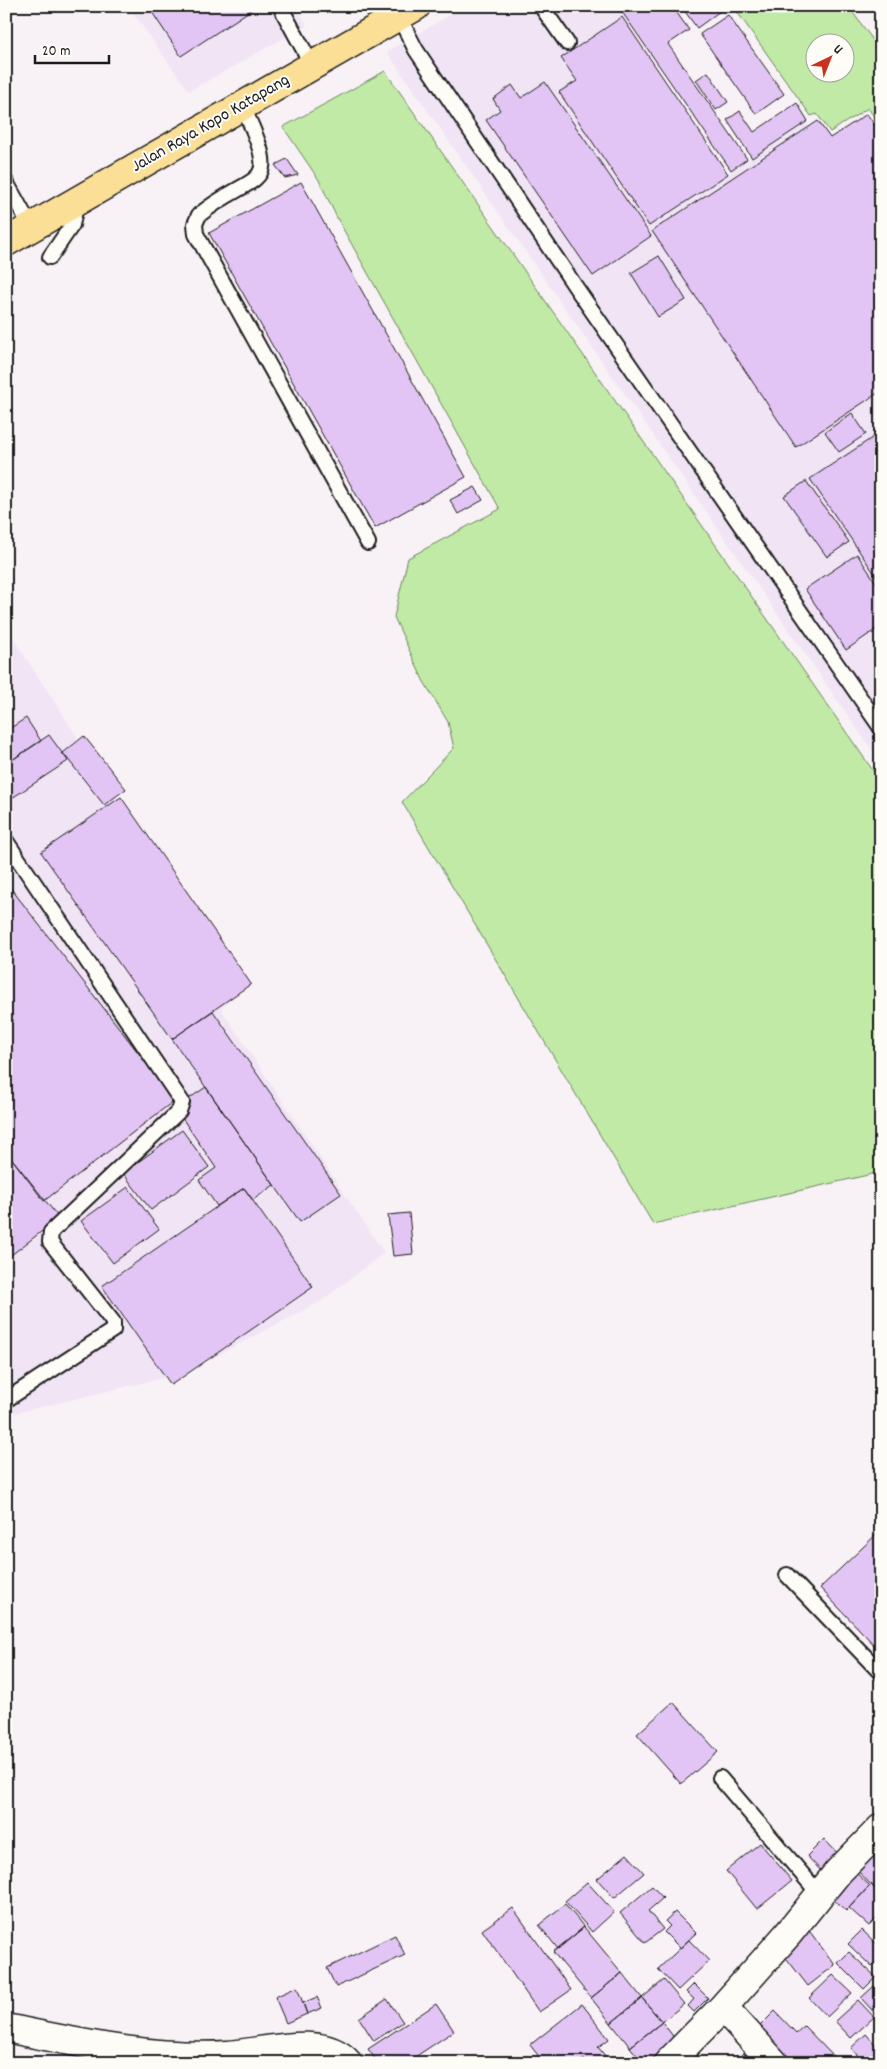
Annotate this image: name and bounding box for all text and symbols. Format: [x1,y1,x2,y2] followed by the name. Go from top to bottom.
[35,32,109,64] scale bar
[804,32,854,82] north arrow
[828,40,847,60] text: U
[42,41,70,63] text: 20 m
[127,68,295,180] street label: Jalan Raya Kopo Katapang

